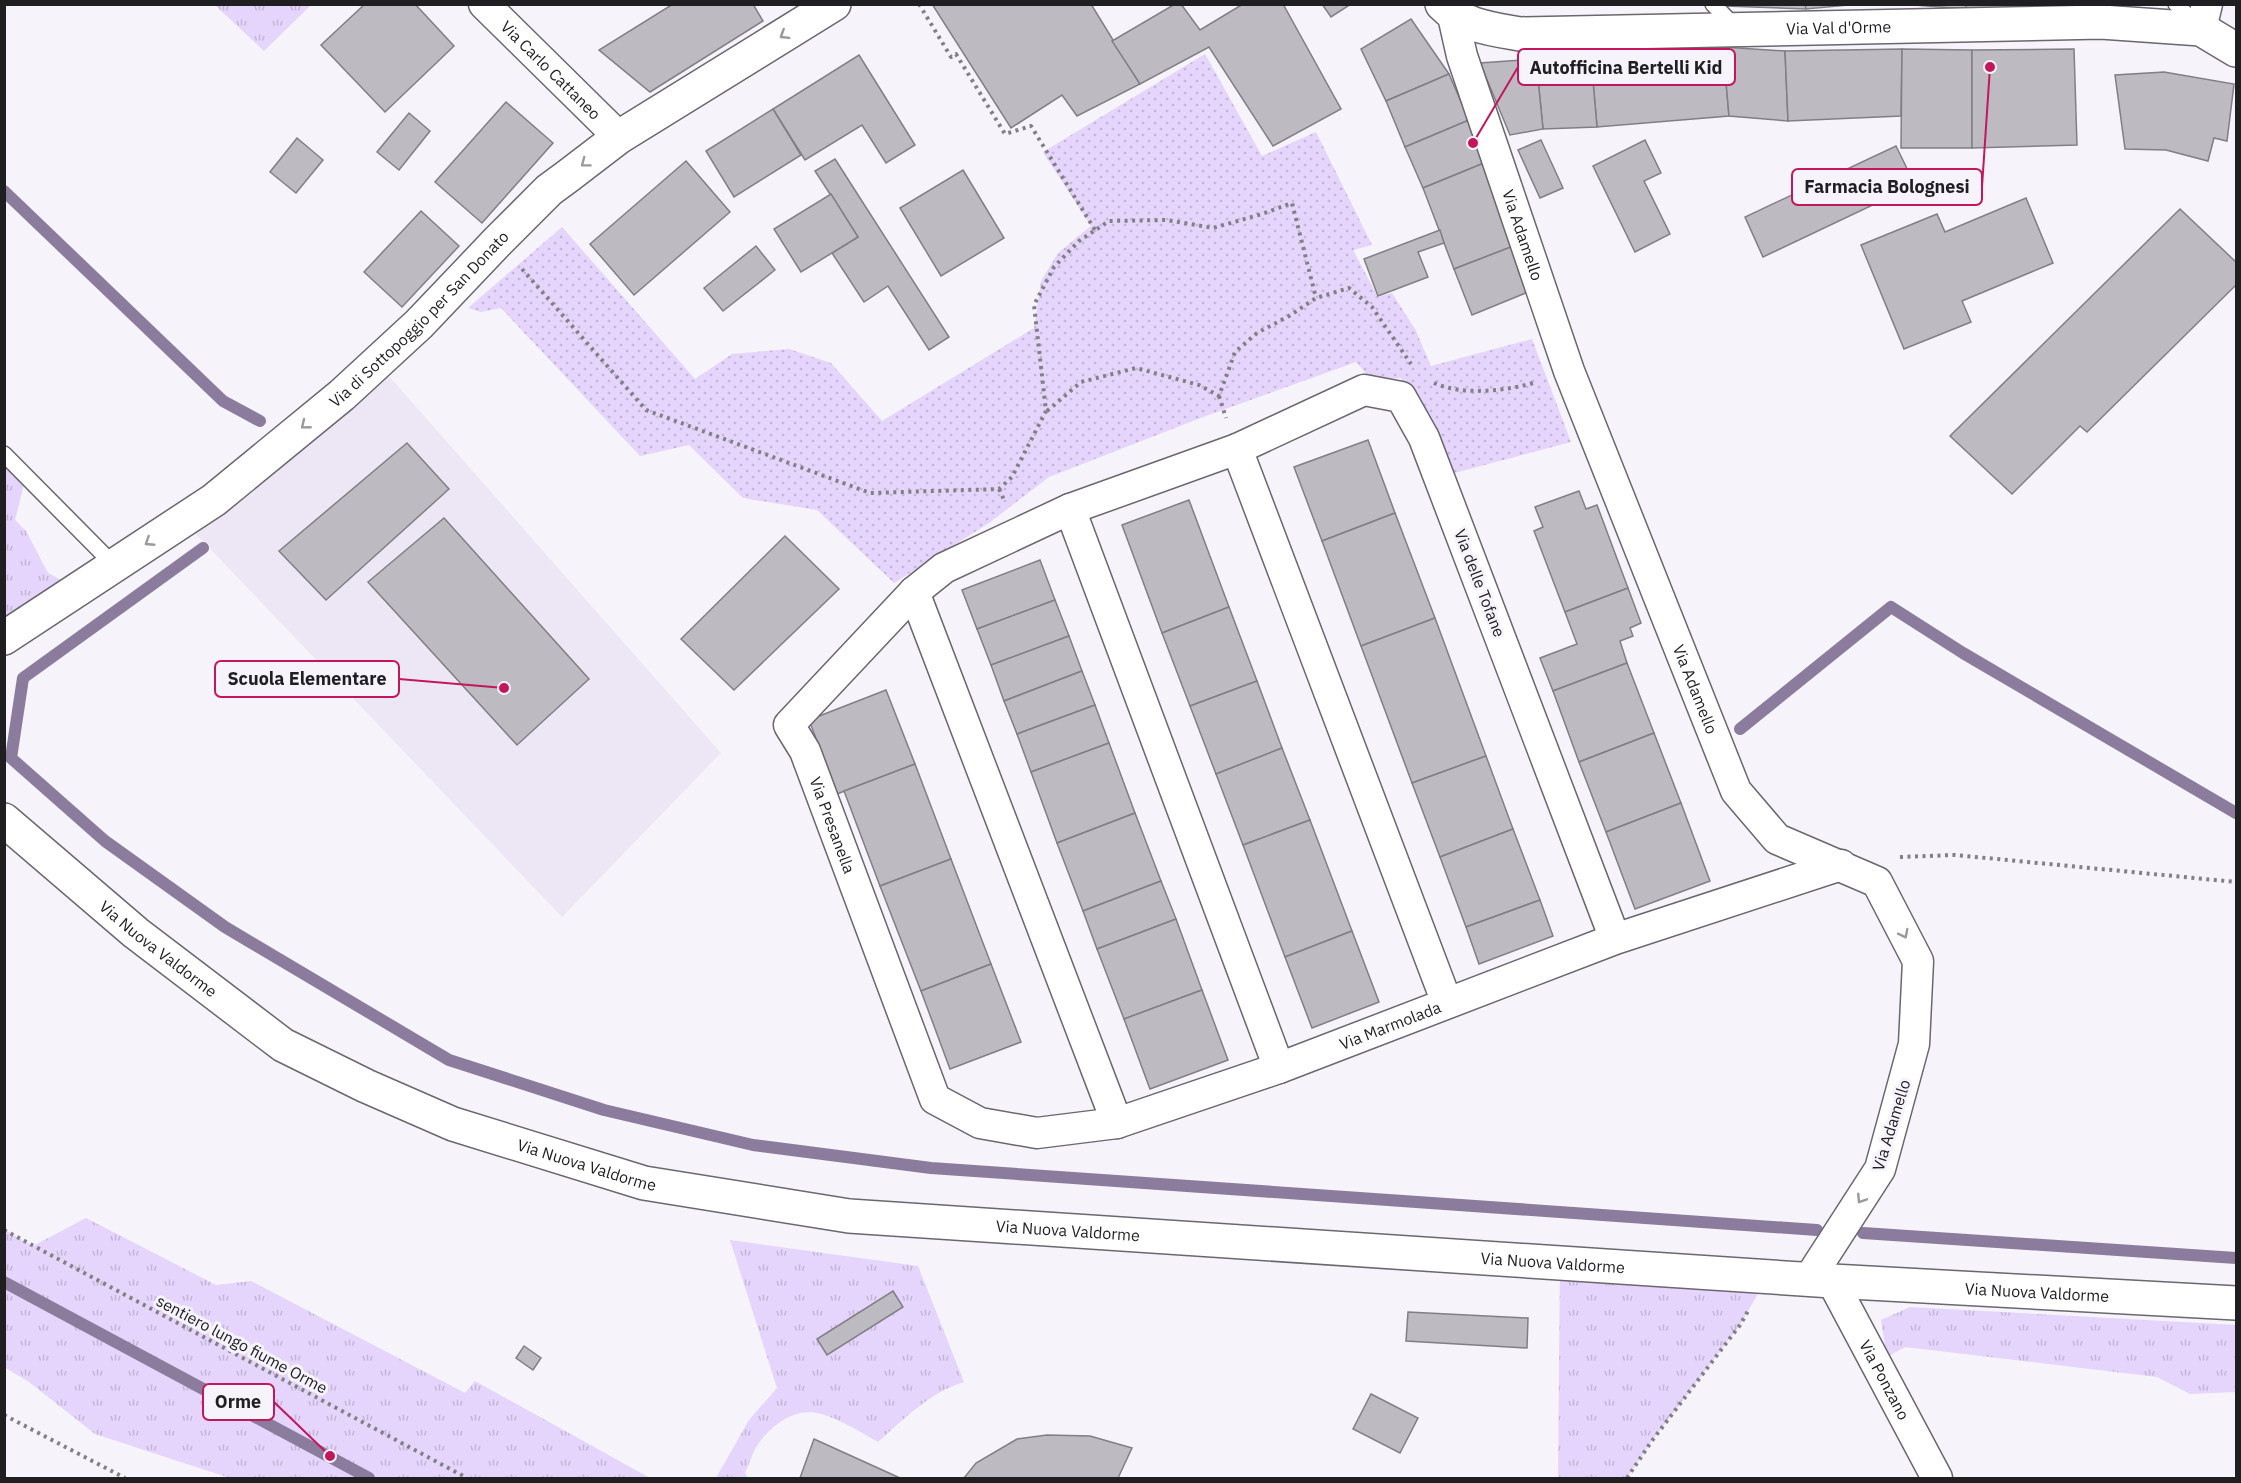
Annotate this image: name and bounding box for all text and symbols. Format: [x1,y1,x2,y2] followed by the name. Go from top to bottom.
[497,16,605,124] street label: Via Carlo Cattaneo
[1786,16,1892,38] street label: Via Val d'Orme
[780,28,790,40] one-way arrow
[1518,49,1735,85] callout: Autofficina Bertelli Kid
[1530,56,1723,79] text: Autofficina Bertelli Kid
[580,156,591,167] one-way arrow
[1792,169,1982,205] callout: Farmacia Bolognesi
[1804,175,1970,198] text: Farmacia Bolognesi
[1498,187,1547,283] street label: Via Adamello
[325,226,513,411] street label: Via di Sottopoggio per San Donato
[301,418,312,429] one-way arrow
[1450,526,1510,640] street label: Via delle Tofane
[145,535,156,546] one-way arrow
[1669,641,1722,737] street label: Via Adamello
[215,661,399,697] callout: Scuola Elementare
[227,667,387,690] text: Scuola Elementare
[806,774,860,877] street label: Via Presanella
[95,896,221,1001] street label: Via Nuova Valdorme
[1897,927,1908,938] one-way arrow
[1336,997,1444,1054] street label: Via Marmolada
[1868,1077,1914,1173] street label: Via Adamello
[515,1134,658,1195] street label: Via Nuova Valdorme
[1857,1192,1868,1203] one-way arrow
[995,1216,1141,1245] street label: Via Nuova Valdorme
[1480,1248,1626,1277] street label: Via Nuova Valdorme
[1964,1278,2110,1306] street label: Via Nuova Valdorme
[153,1290,331,1398] street label: sentiero lungo fiume Orme
[1855,1336,1914,1423] street label: Via Ponzano
[203,1384,274,1420] callout: Orme
[215,1390,261,1413] text: Orme

